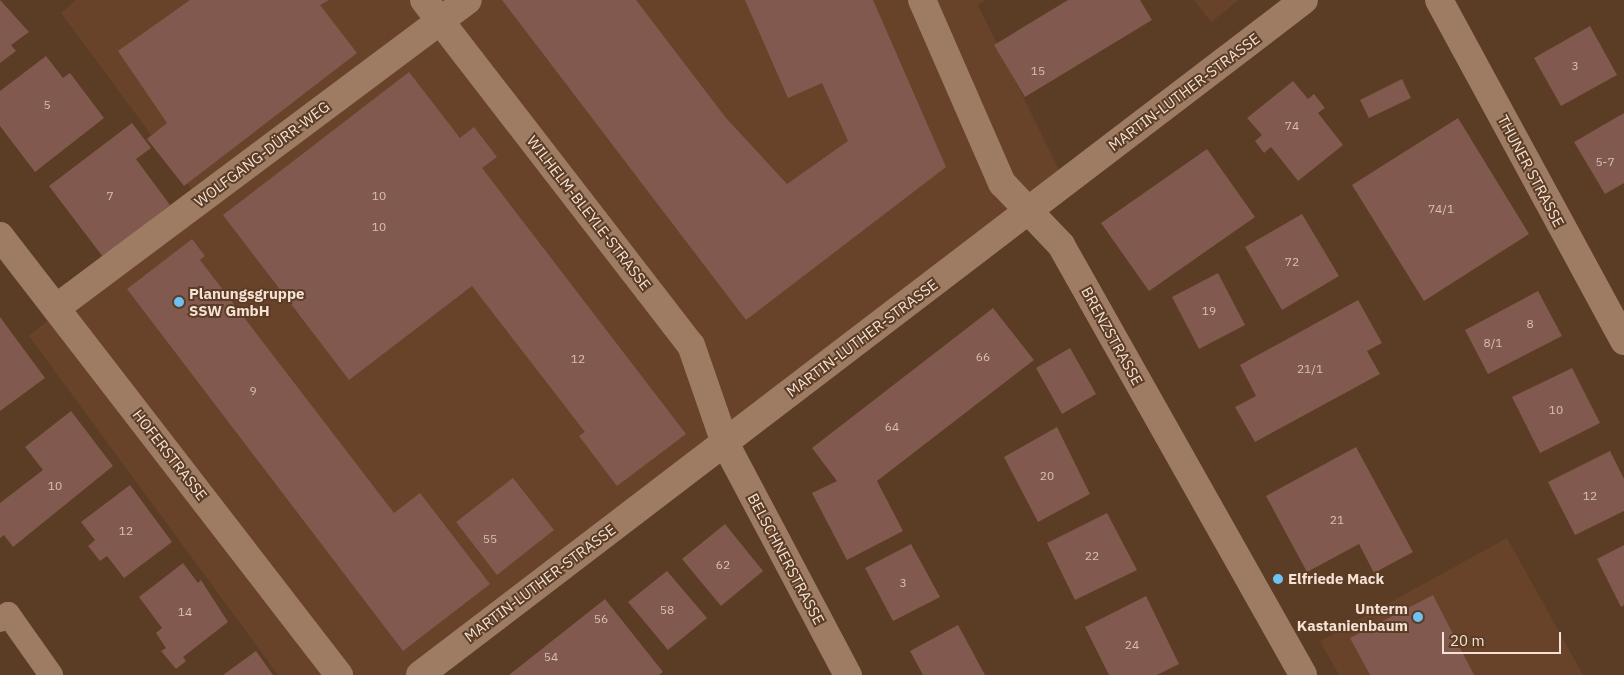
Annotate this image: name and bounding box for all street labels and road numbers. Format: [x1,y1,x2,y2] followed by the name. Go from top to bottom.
[1105,29,1263,155] street label: MARTIN-LUTHER-STRASSE
[191,97,333,211] street label: WOLFGANG-DÜRR-WEG
[1494,112,1568,230] street label: THUNER STRASSE
[523,132,655,294] street label: WILHELM-BLEYLE-STRASSE
[783,275,941,401] street label: MARTIN-LUTHER-STRASSE
[1078,284,1146,388] street label: BRENZSTRASSE
[129,406,211,504] street label: HOFERSTRASSE
[744,490,828,628] street label: BELSCHNERSTRASSE
[461,520,619,646] street label: MARTIN-LUTHER-STRASSE

